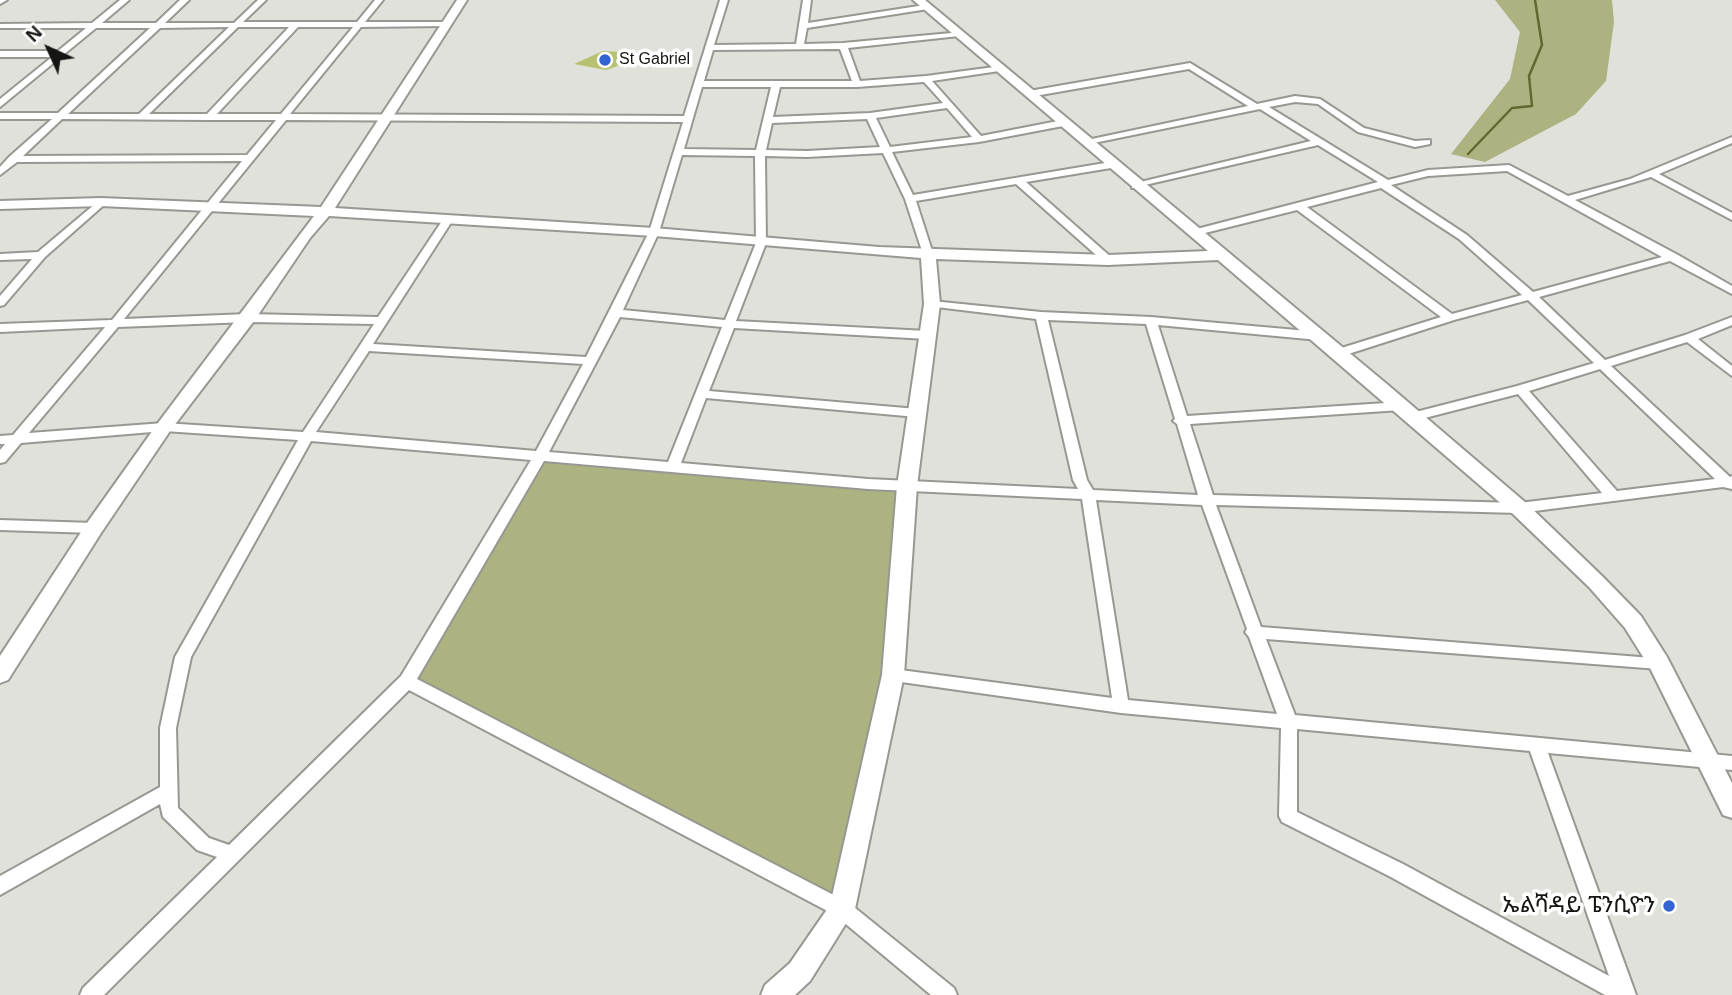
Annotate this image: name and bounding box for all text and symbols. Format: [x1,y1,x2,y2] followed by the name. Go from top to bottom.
[14,14,84,84] north arrow
[22,22,46,46] text: N
[619,50,690,70] place label: St Gabriel
[597,52,613,68] marker: St Gabriel
[1502,892,1655,920] place label: ኤልሻዳይ ፔንሲዮን
[1661,898,1677,914] marker: ኤልሻዳይ ፔንሲዮን

